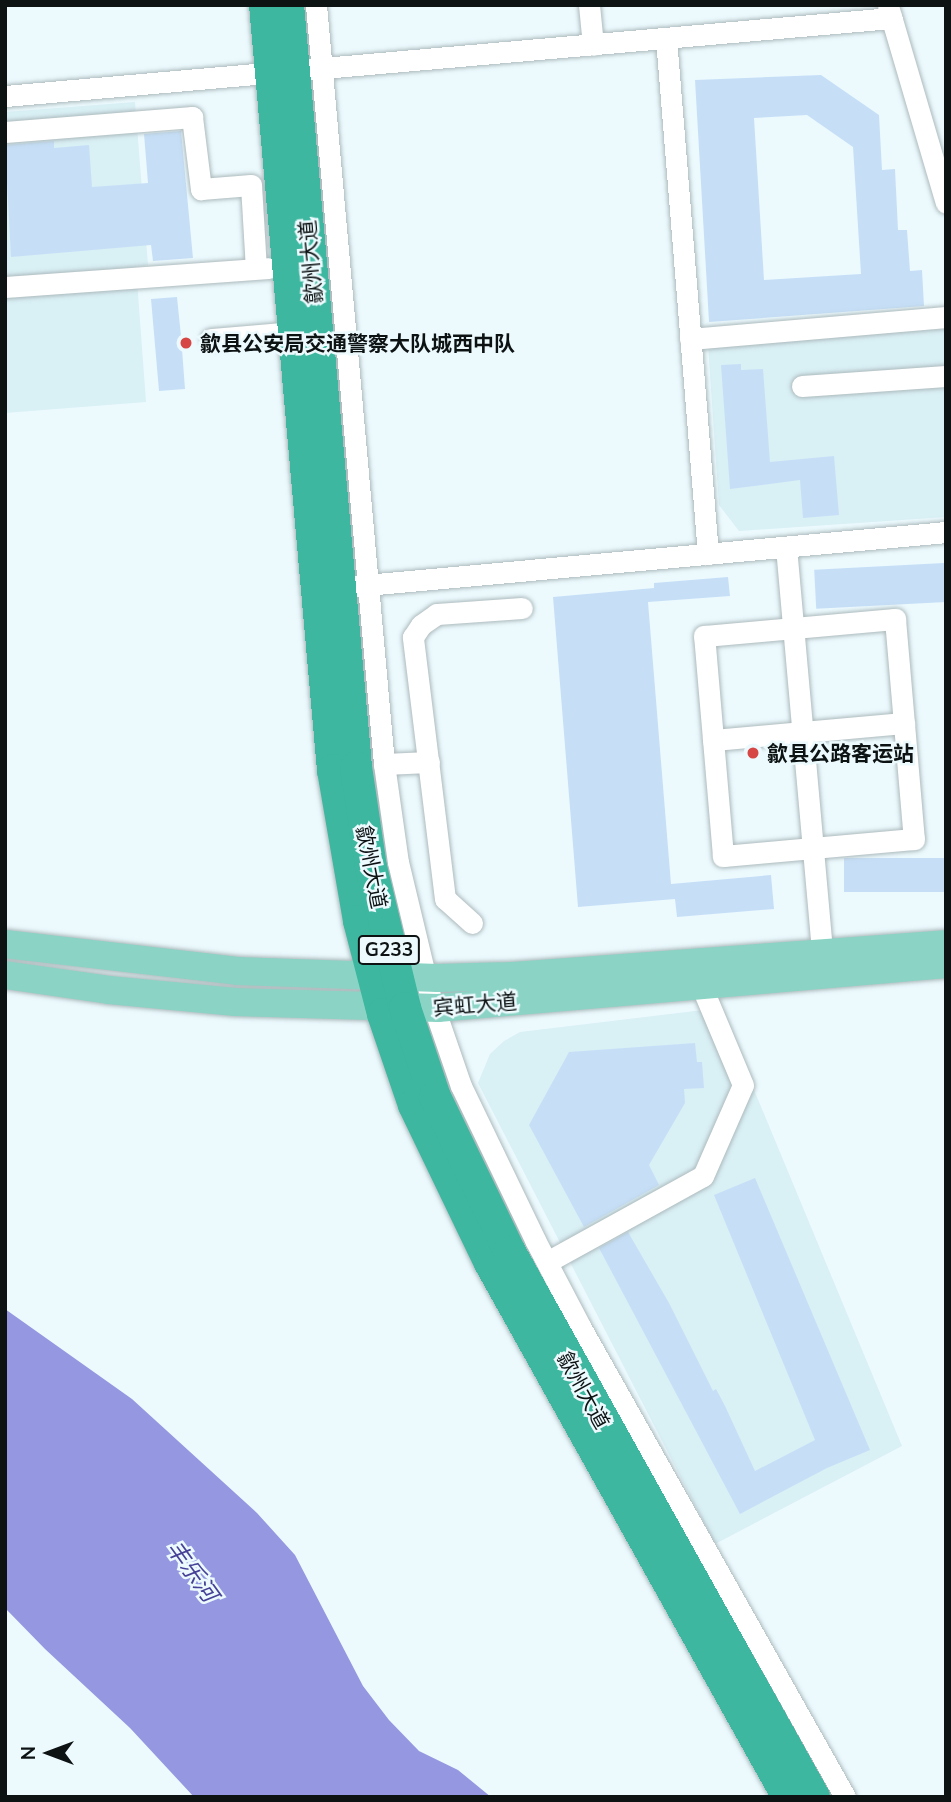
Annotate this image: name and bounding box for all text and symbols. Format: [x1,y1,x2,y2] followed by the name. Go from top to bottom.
[294,219,326,305] street label: 歙州大道
[200,330,515,356] place label: 歙县公安局交通警察大队城西中队
[178,335,194,351] marker: 歙县公安局交通警察大队城西中队
[767,740,914,766] place label: 歙县公路客运站
[745,745,761,761] marker: 歙县公路客运站
[352,823,392,911] street label: 歙州大道
[358,934,420,966] road number: G233
[432,988,518,1020] street label: 宾虹大道
[553,1347,615,1433] street label: 歙州大道
[161,1535,223,1607] water label: 丰乐河
[14,1718,84,1788] north arrow
[16,1746,40,1760] text: N

